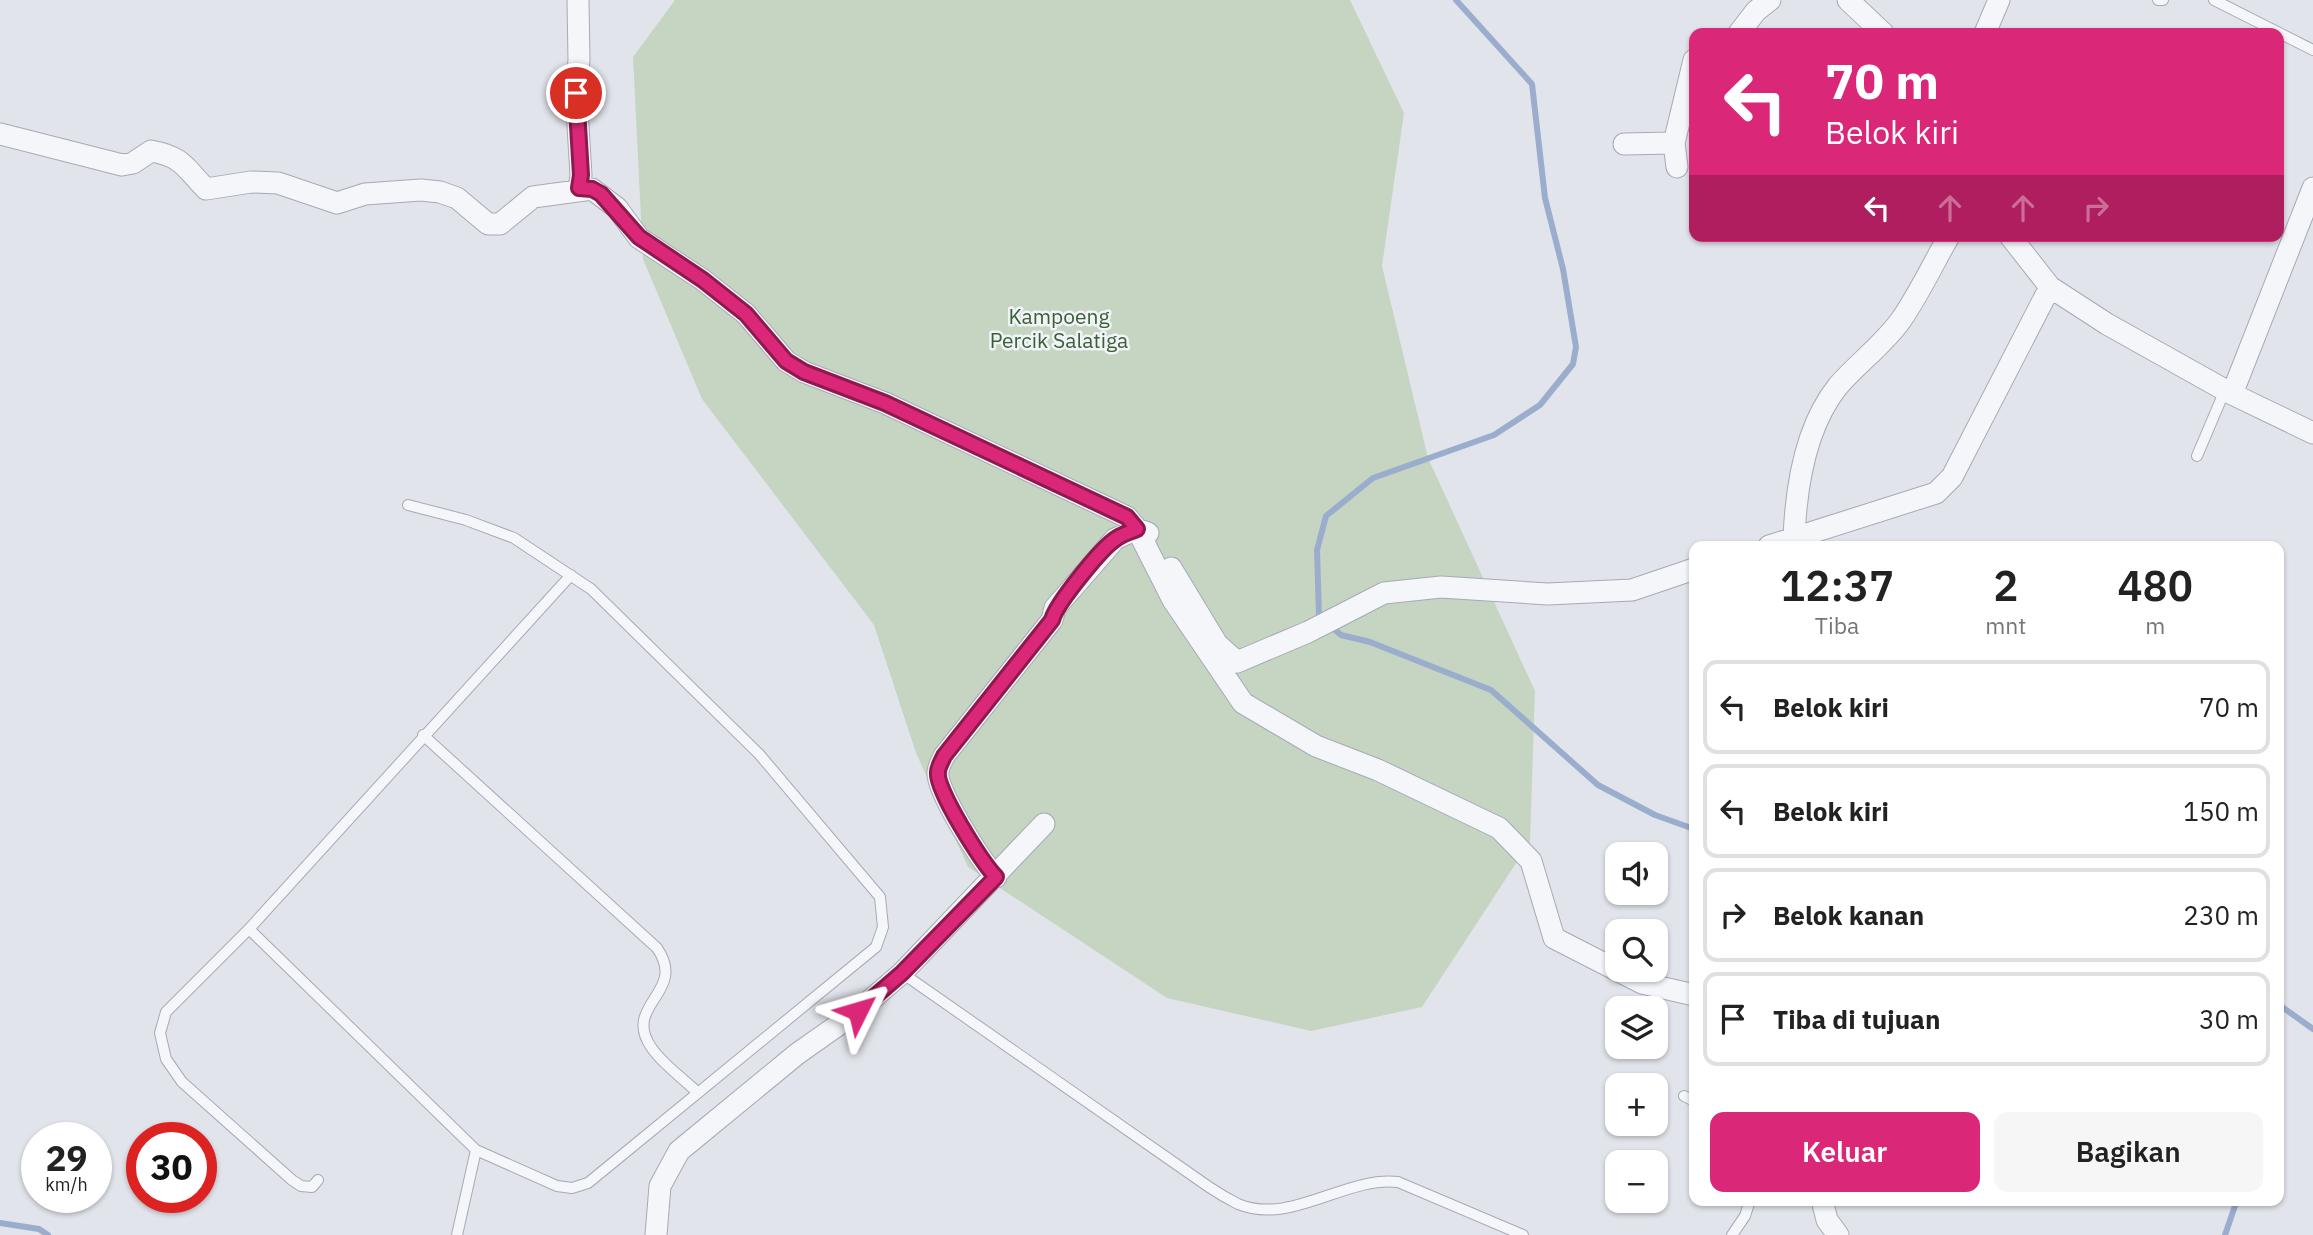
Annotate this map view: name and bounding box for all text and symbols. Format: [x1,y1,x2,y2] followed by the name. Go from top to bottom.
[1825,49,1939,112] text: 70 m
[1710,56,1801,147] icon: left
[546,63,606,123] pin
[557,74,595,112] icon: arrive
[1825,111,1959,153] text: Belok kiri
[1858,189,1896,227] icon: left
[1931,189,1969,227] icon: ahead
[2004,189,2042,227] icon: ahead
[2077,189,2115,227] icon: right
[990,302,1128,354] park label: Kampoeng Percik Salatiga
[1780,558,1894,613] text: 12:37
[1993,558,2018,613] text: 2
[2117,558,2193,613] text: 480
[1815,610,1859,640] text: Tiba
[1985,610,2026,640] text: mnt
[2145,610,2165,640] text: m
[1714,688,1752,726] icon: left
[1773,690,1889,724] text: Belok kiri
[2199,690,2259,724] text: 70 m
[1714,792,1752,830] icon: left
[1773,794,1889,828] text: Belok kiri
[2183,794,2259,828] text: 150 m
[1605,842,1668,1213] map controls
[1605,842,1668,905] button: sound
[1714,896,1752,934] icon: right
[1773,898,1924,932] text: Belok kanan
[2183,898,2259,932] text: 230 m
[1605,919,1668,982] button: search
[821,974,895,1048] position arrow
[1605,996,1668,1059] button: layers
[1714,1000,1752,1038] icon: arrive
[1773,1002,1940,1036] text: Tiba di tujuan
[2199,1002,2259,1036] text: 30 m
[1605,1073,1668,1136] button: +
[1710,1112,1980,1192] button: Keluar
[1994,1112,2263,1192] button: Bagikan
[126,1122,217,1213] speed limit sign: 30
[45,1135,88,1181] text: 29
[1605,1150,1668,1213] button: −
[45,1173,88,1196] text: km/h

